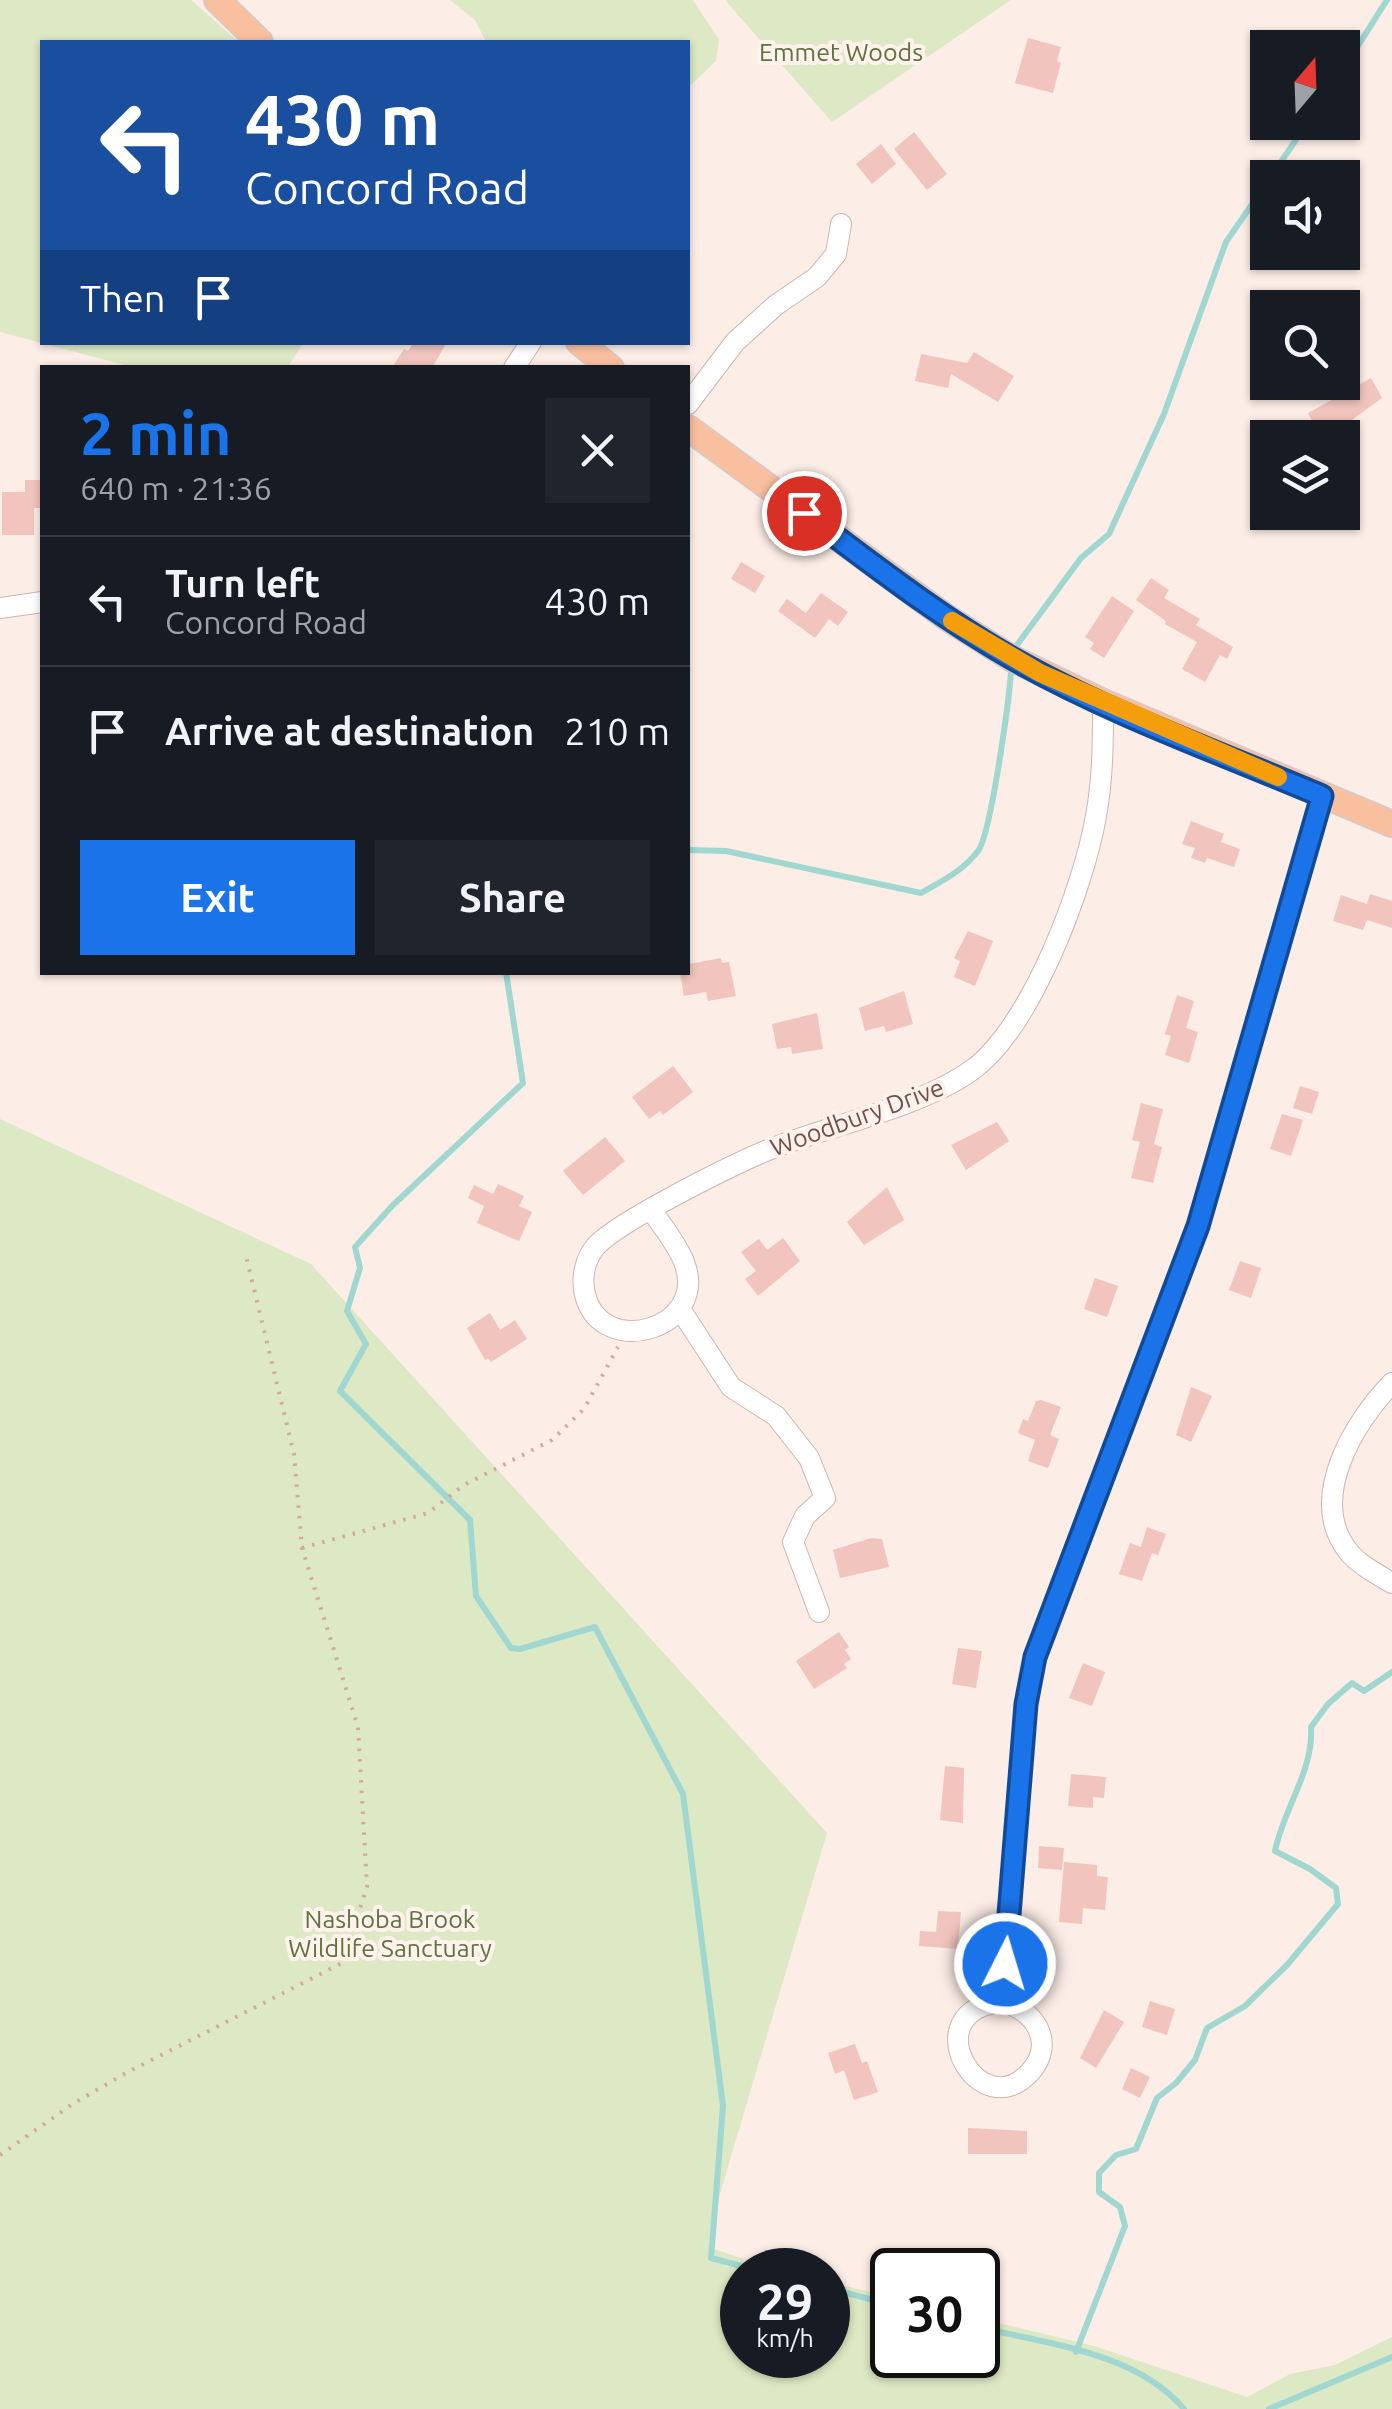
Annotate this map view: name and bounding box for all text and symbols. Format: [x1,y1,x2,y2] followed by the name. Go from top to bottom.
[1250,30,1360,140] north arrow
[1250,30,1360,530] map controls
[759,38,923,66] park label: Emmet Woods
[80,80,210,210] icon: left
[245,80,440,158] text: 430 m
[1250,160,1360,270] button: sound
[245,162,529,213] text: Concord Road
[186,270,241,325] icon: arrive
[80,277,166,319] text: Then
[1250,290,1360,400] button: search
[545,398,650,503] button: close
[80,399,232,466] text: 2 min
[1250,420,1360,530] button: layers
[80,470,272,506] text: 640 m · 21:36
[762,471,847,556] pin
[777,486,832,541] icon: arrive
[165,562,320,604] text: Turn left
[80,574,135,629] icon: left
[544,580,650,622] text: 430 m
[165,604,367,640] text: Concord Road
[80,704,135,759] icon: arrive
[165,710,534,752] text: Arrive at destination
[564,710,670,752] text: 210 m
[80,840,355,955] button: Exit
[375,840,650,955] button: Share
[766,1073,948,1161] street label: Woodbury Drive
[288,1905,492,1962] park label: Nashoba Brook Wildlife Sanctuary
[953,1912,1057,2016] position arrow
[870,2248,1000,2378] speed limit sign: 30
[757,2273,813,2329] text: 29
[756,2324,814,2352] text: km/h

